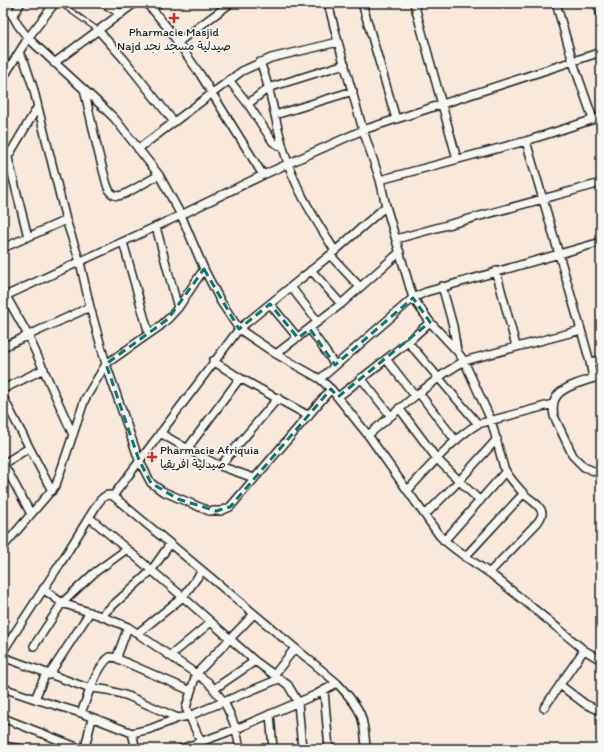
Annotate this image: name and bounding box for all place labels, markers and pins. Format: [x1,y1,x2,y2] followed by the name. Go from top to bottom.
[169,13,179,23] marker: Pharmacie Masjid Najd صيدلية مسجد نجد
[117,25,231,54] place label: Pharmacie Masjid Najd صيدلية مسجد نجد
[160,443,259,471] place label: Pharmacie Afriquia صيدلية افريقيا
[147,452,157,462] marker: Pharmacie Afriquia صيدلية افريقيا

